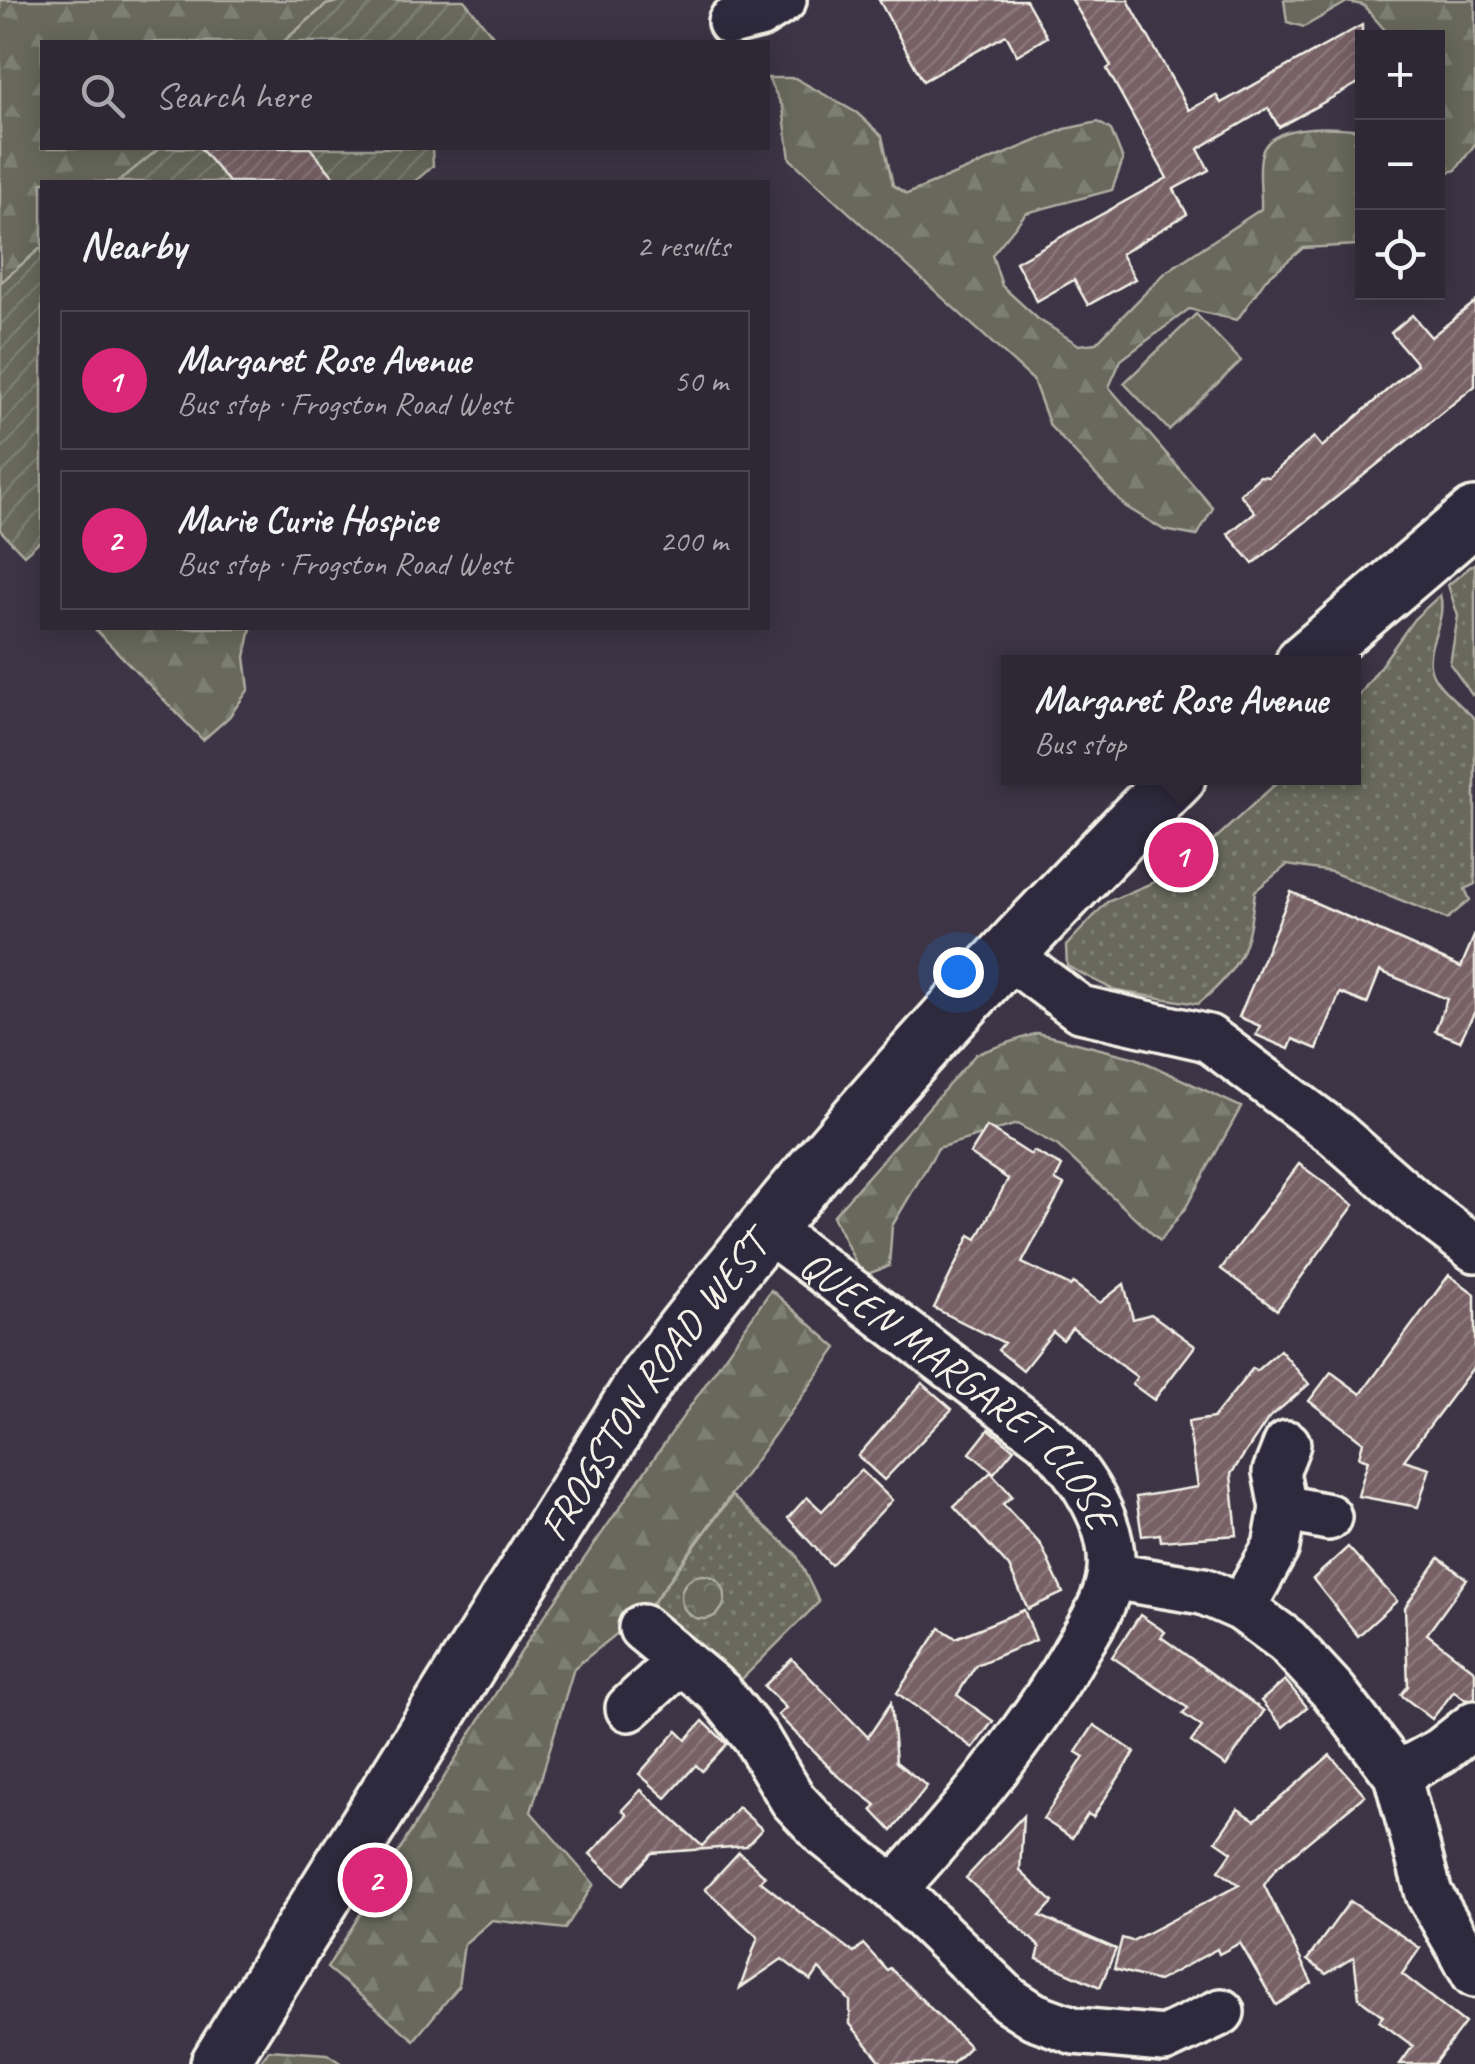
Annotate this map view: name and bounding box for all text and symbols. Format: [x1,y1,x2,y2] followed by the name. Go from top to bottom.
[1355,30,1445,300] map controls
[1355,30,1445,120] button: +
[40,40,770,150] search box
[75,68,130,123] icon: search
[155,72,310,119] text: Search here
[1355,120,1445,210] button: −
[1355,210,1445,300] button: locate
[80,219,186,272] text: Nearby
[636,225,730,266] text: 2 results
[177,336,471,383] text: Margaret Rose Avenue
[107,360,122,401] text: 1
[674,360,728,401] text: 50 m
[177,383,511,424] text: Bus stop · Frogston Road West
[177,496,437,543] text: Marie Curie Hospice
[107,520,122,561] text: 2
[659,520,728,561] text: 200 m
[177,543,511,584] text: Bus stop · Frogston Road West
[1001,655,1361,785] popup
[1034,676,1328,723] text: Margaret Rose Avenue
[1034,723,1126,764] text: Bus stop
[1148,818,1214,892] pin: 1
[933,947,984,998] your location
[527,1214,786,1551] street label: FROGSTON ROAD WEST
[789,1238,1130,1542] street label: QUEEN MARGARET CLOSE
[342,1842,408,1918] pin: 2

